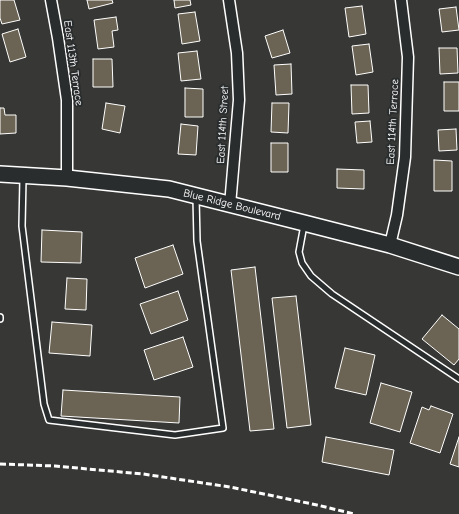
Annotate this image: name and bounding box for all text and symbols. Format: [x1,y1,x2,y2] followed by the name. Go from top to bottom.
[60,19,86,107] street label: East 113th Terrace
[384,79,402,165] street label: East 114th Terrace
[214,86,232,164] street label: East 114th Street
[182,186,282,224] street label: Blue Ridge Boulevard

